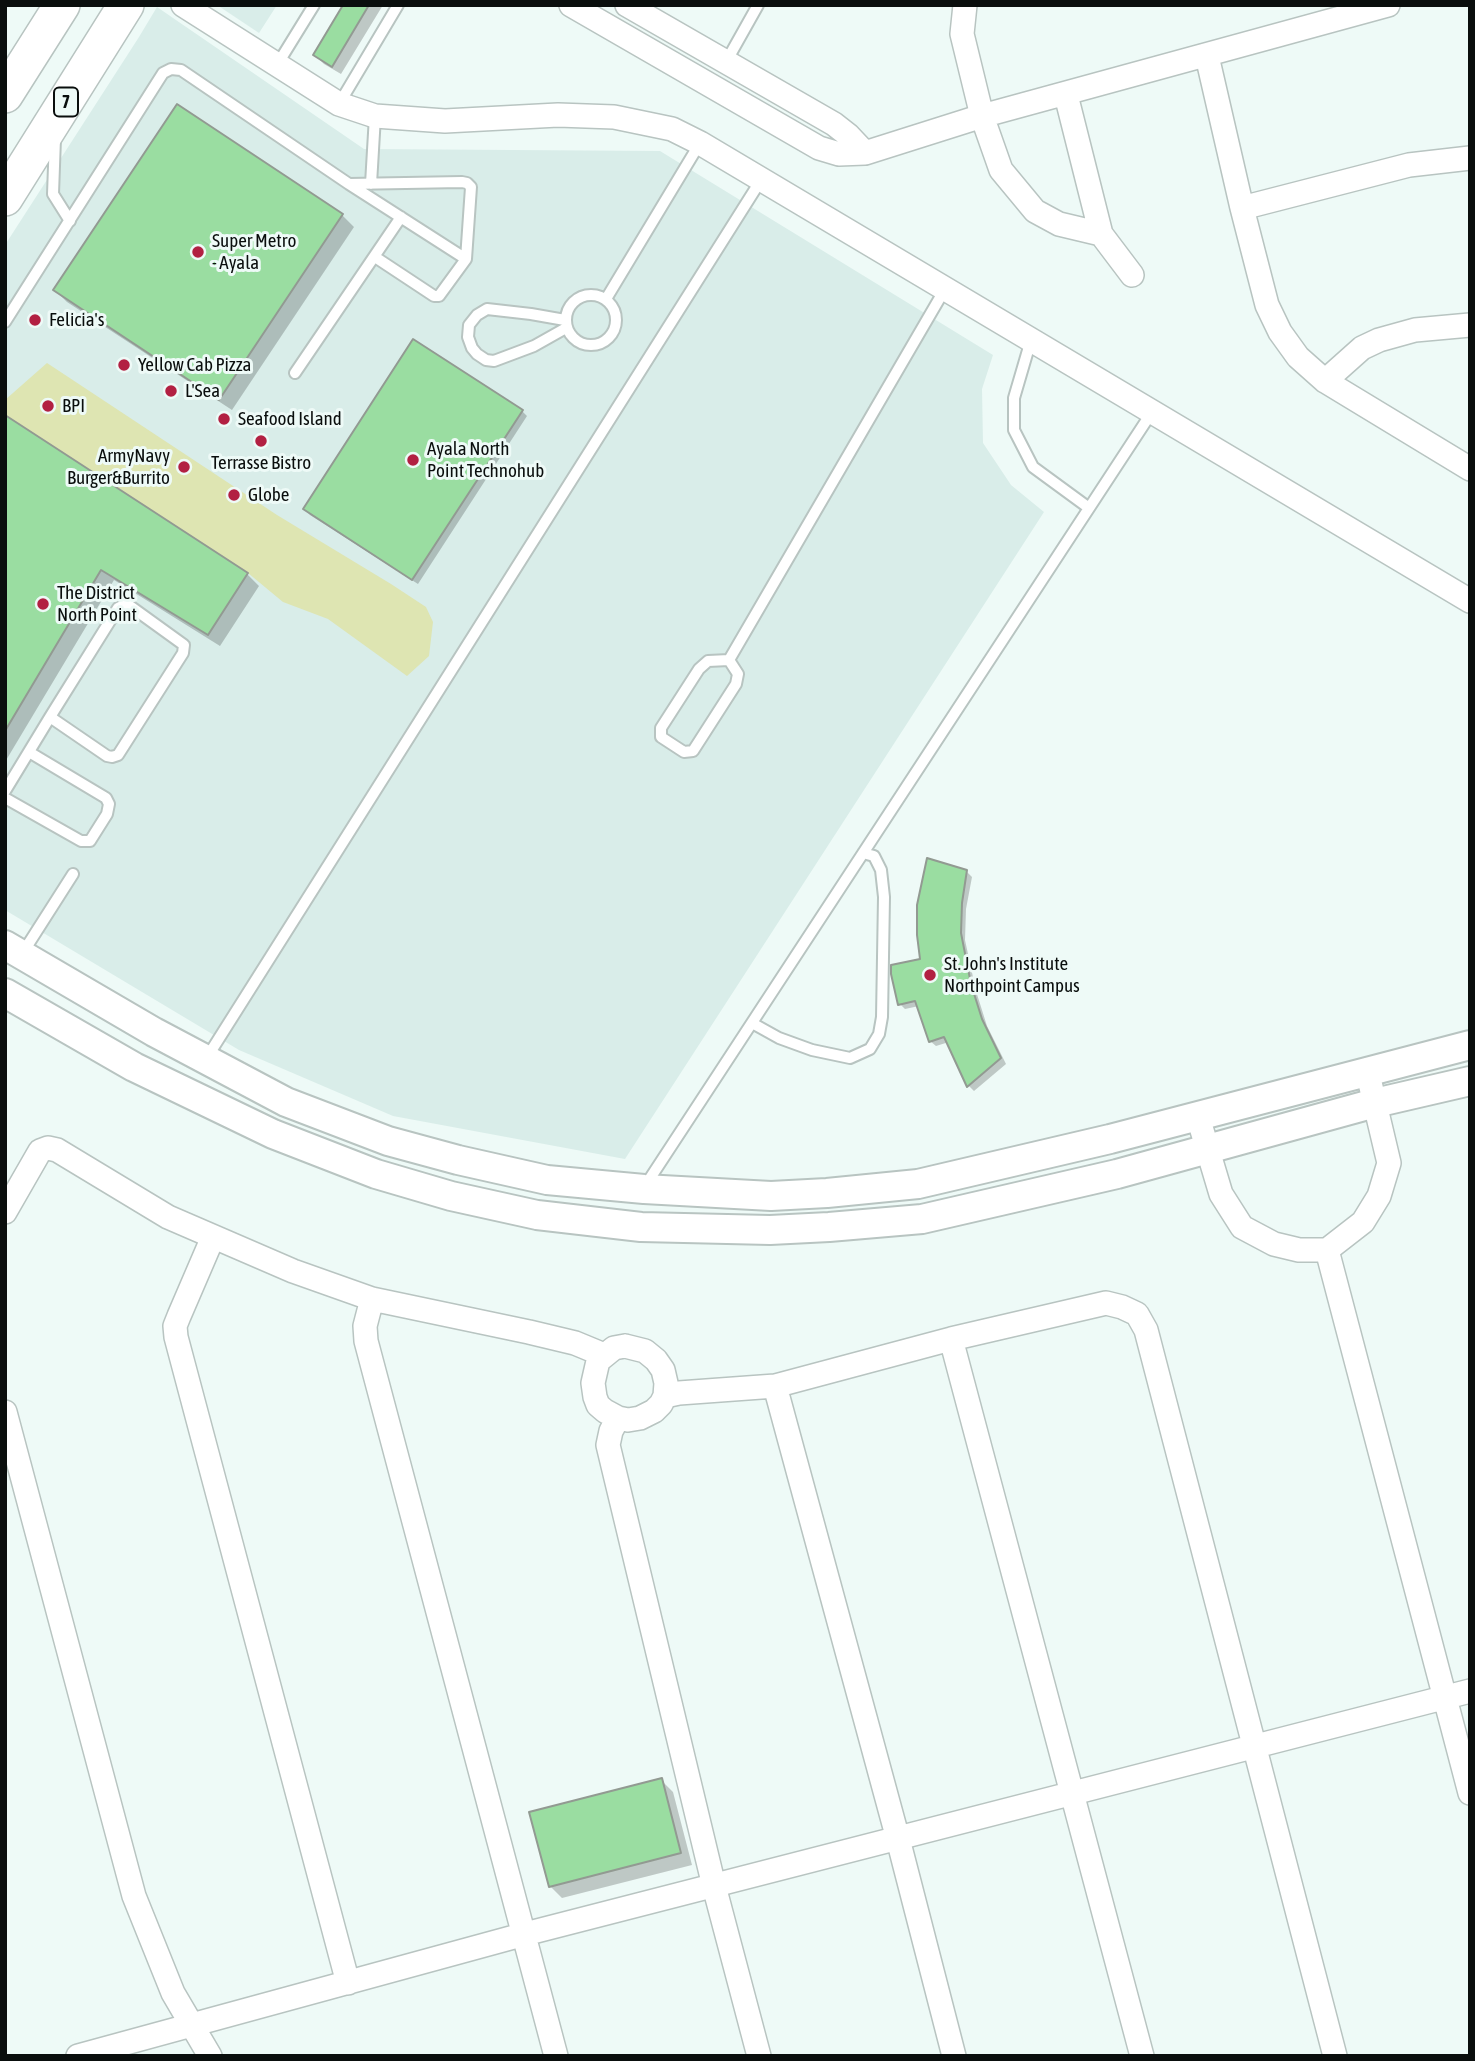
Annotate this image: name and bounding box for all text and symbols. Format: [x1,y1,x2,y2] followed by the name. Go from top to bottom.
[54,88,78,116] road number: 7
[212,230,296,274] place label: Super Metro - Ayala
[190,244,206,260] marker: Super Metro - Ayala
[49,309,104,331] place label: Felicia's
[27,312,43,328] marker: Felicia's
[138,354,251,376] place label: Yellow Cab Pizza
[116,357,132,373] marker: Yellow Cab Pizza
[185,380,220,402] place label: L'Sea
[163,383,179,399] marker: L'Sea
[62,395,85,417] place label: BPI
[40,398,56,414] marker: BPI
[238,408,342,430] place label: Seafood Island
[216,411,232,427] marker: Seafood Island
[253,433,269,449] marker: Terrasse Bistro
[427,438,544,482] place label: Ayala North Point Technohub
[67,445,170,489] place label: ArmyNavy Burger&Burrito
[211,452,311,474] place label: Terrasse Bistro
[405,452,421,468] marker: Ayala North Point Technohub
[176,459,192,475] marker: ArmyNavy Burger&Burrito
[248,484,289,506] place label: Globe
[226,487,242,503] marker: Globe
[57,582,137,626] place label: The District North Point
[35,596,51,612] marker: The District North Point
[944,953,1080,997] place label: St. John's Institute Northpoint Campus
[922,967,938,983] marker: St. John's Institute Northpoint Campus

